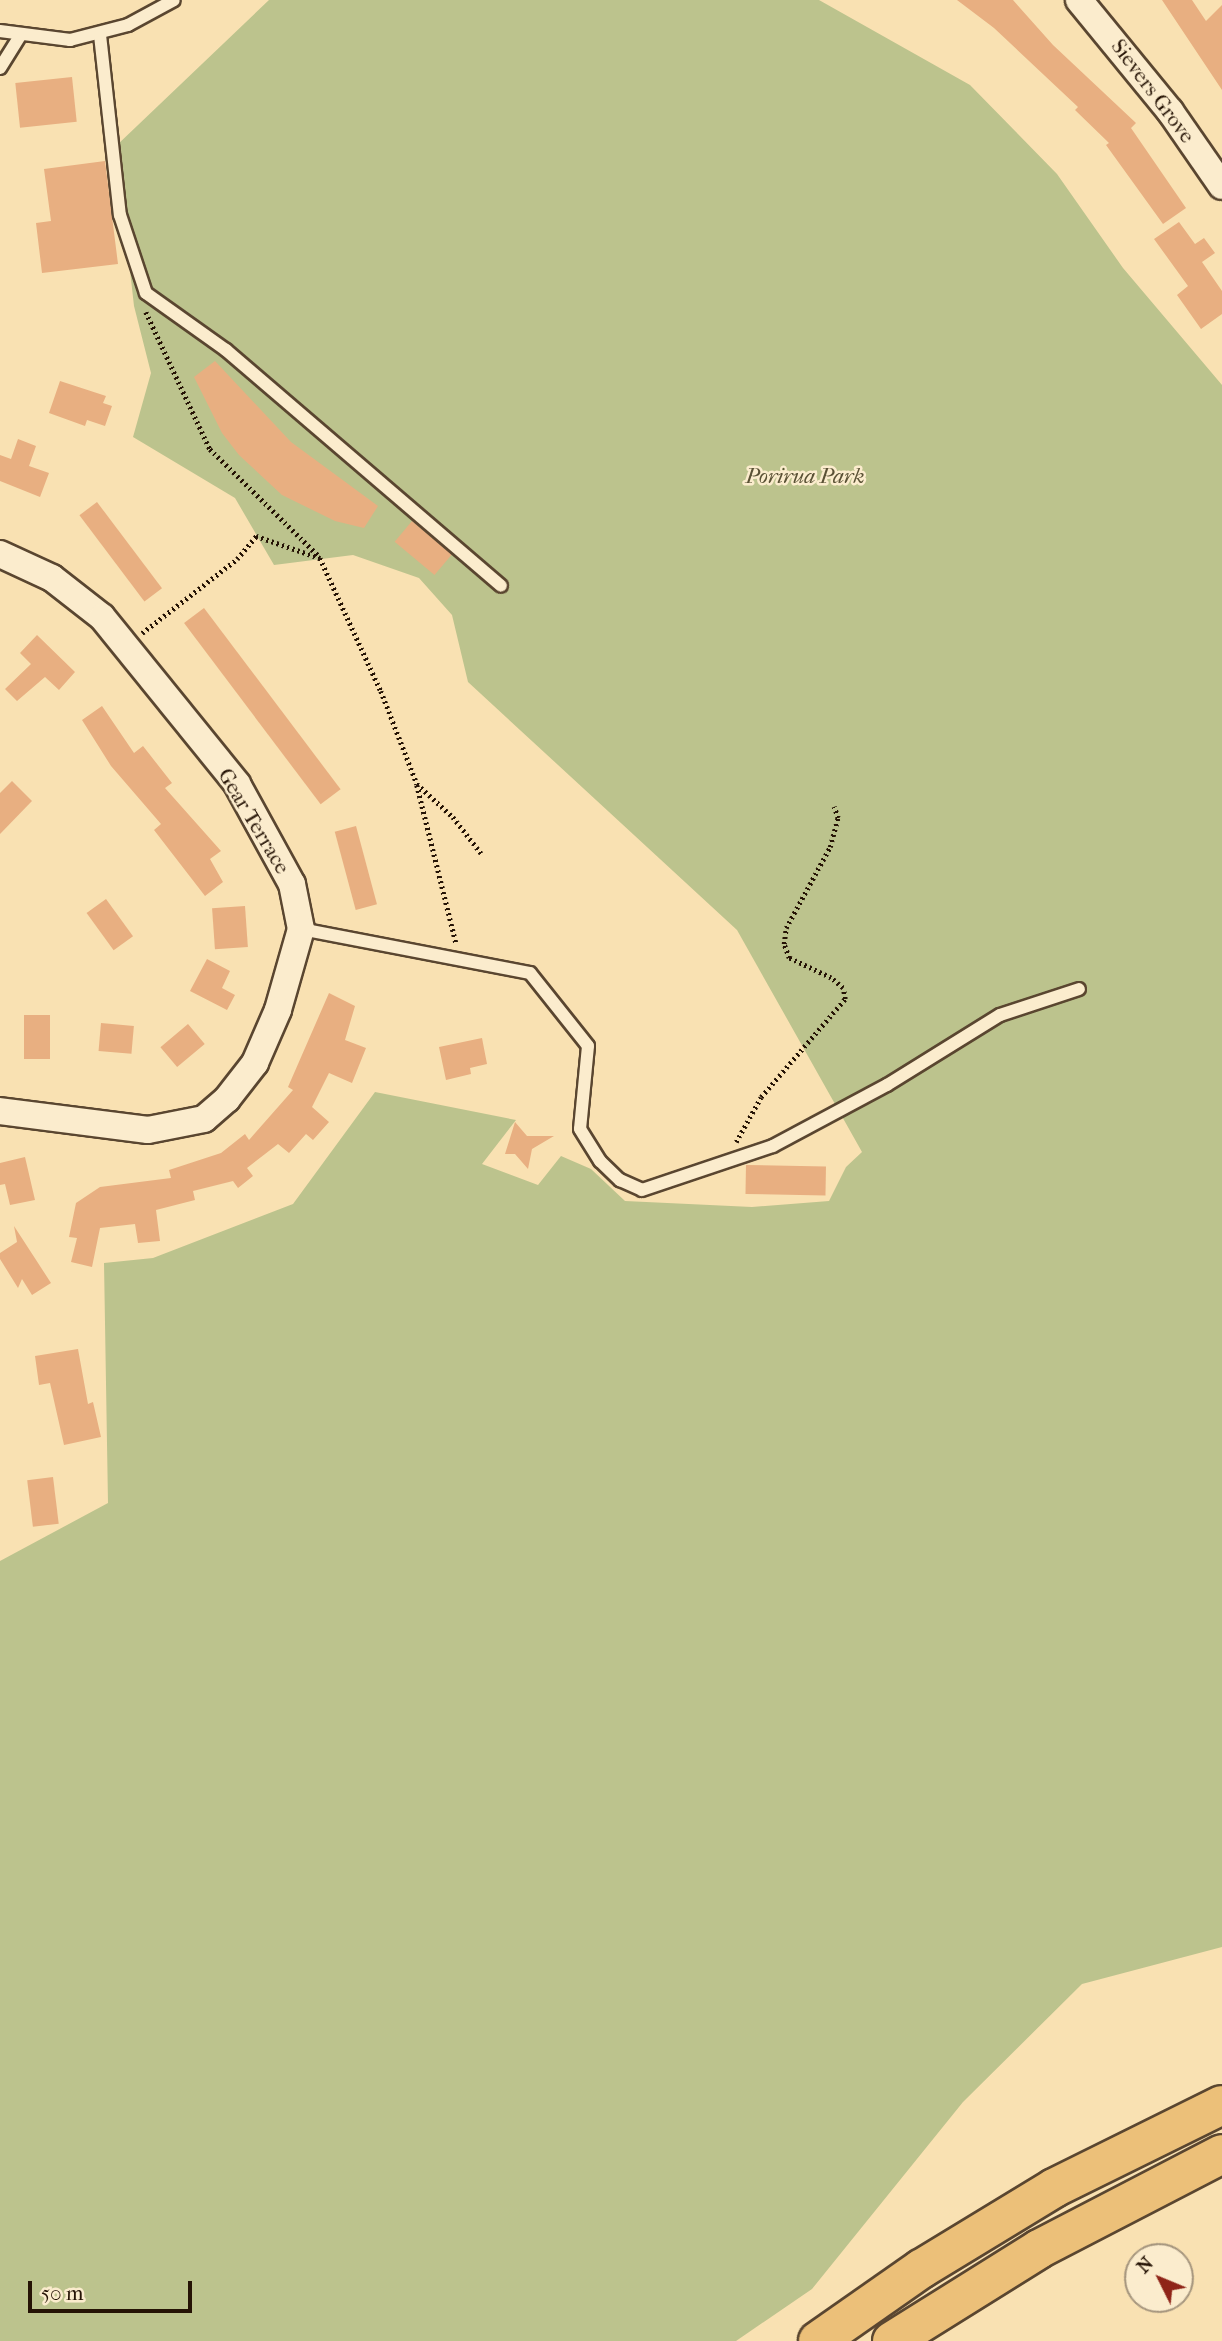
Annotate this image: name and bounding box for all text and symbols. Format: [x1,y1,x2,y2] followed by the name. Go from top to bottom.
[1106,34,1200,148] street label: Sievers Grove
[745,463,865,489] park label: Porirua Park
[213,764,295,878] street label: Gear Terrace
[1124,2243,1194,2313] north arrow
[1132,2252,1158,2278] text: N
[32,2268,196,2312] scale bar
[41,2281,84,2305] text: 50 m

